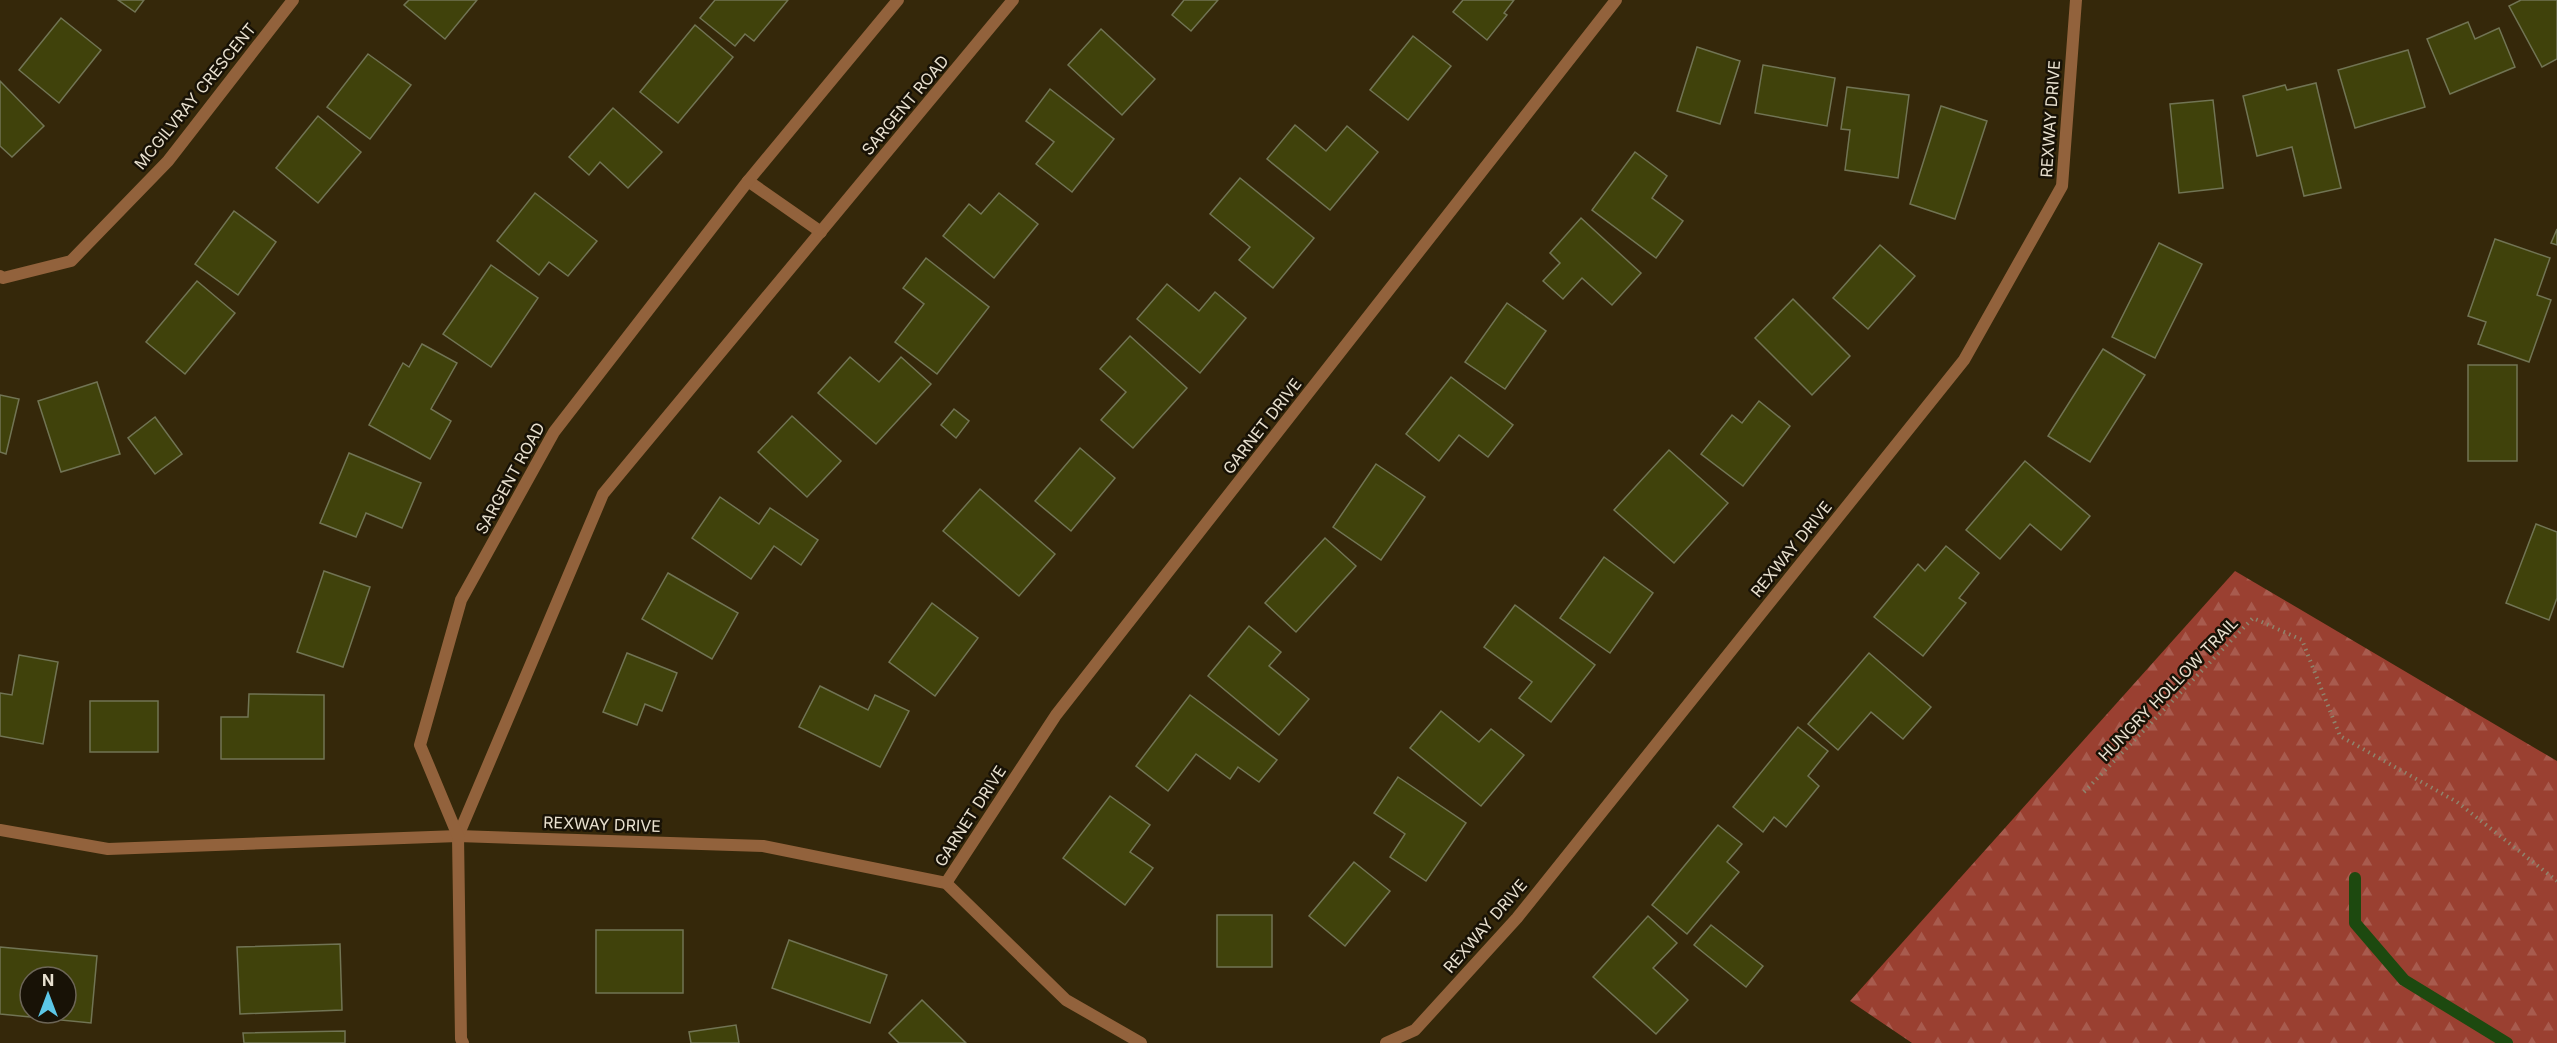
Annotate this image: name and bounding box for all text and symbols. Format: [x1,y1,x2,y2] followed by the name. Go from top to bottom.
[130,19,260,173] street label: MCGILVRAY CRESCENT
[857,51,953,159] street label: SARGENT ROAD
[2036,60,2064,178] street label: REXWAY DRIVE
[1218,374,1306,478] street label: GARNET DRIVE
[471,419,549,537] street label: SARGENT ROAD
[1746,497,1836,601] street label: REXWAY DRIVE
[2094,613,2242,765] street label: HUNGRY HOLLOW TRAIL
[930,762,1010,870] street label: GARNET DRIVE
[543,812,661,836] street label: REXWAY DRIVE
[1439,875,1531,977] street label: REXWAY DRIVE
[18,965,78,1025] north arrow
[42,970,54,990] text: N

